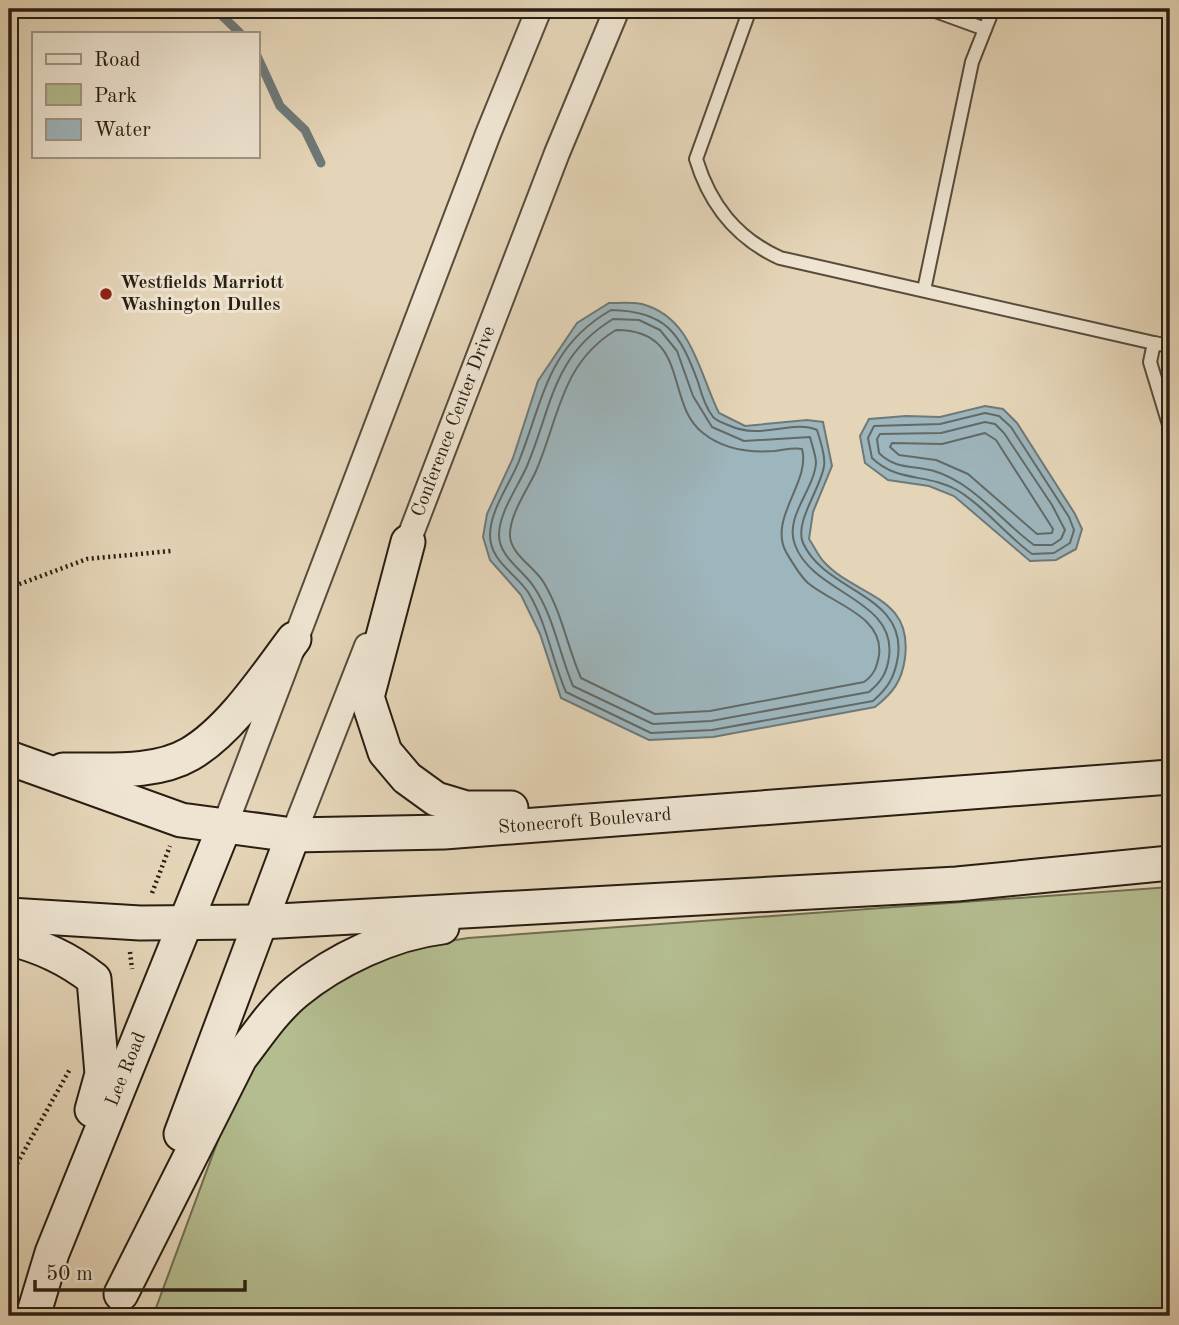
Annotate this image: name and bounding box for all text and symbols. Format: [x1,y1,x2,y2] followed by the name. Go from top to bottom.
[32,32,259,158] legend
[94,50,141,71] text: Road
[94,86,137,107] text: Park
[94,120,151,141] text: Water
[120,274,284,315] place label: Westfields Marriott Washington Dulles
[98,286,114,302] marker: Westfields Marriott Washington Dulles
[409,324,499,520] street label: Conference Center Drive
[497,805,672,837] street label: Stonecroft Boulevard
[103,1029,150,1109] street label: Lee Road
[35,1248,245,1292] scale bar
[46,1264,93,1285] text: 50 m

